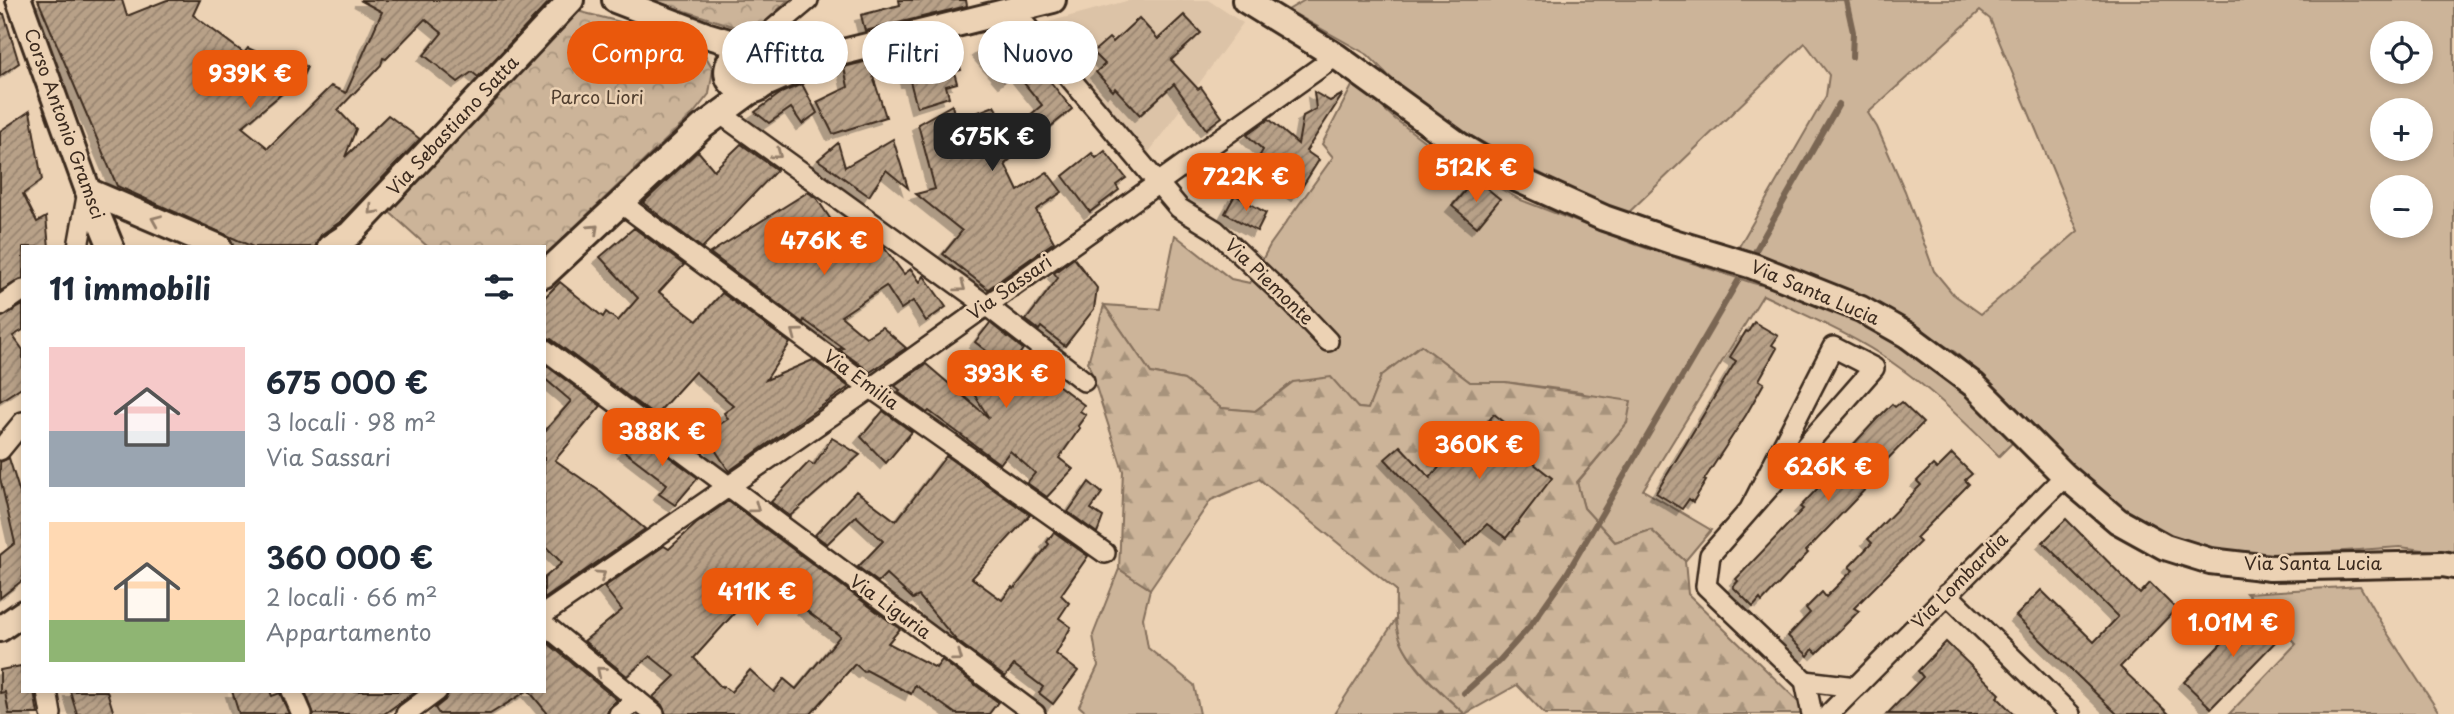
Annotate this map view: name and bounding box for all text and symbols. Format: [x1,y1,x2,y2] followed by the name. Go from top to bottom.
[567,21,708,84] chip: Compra
[722,21,848,84] chip: Affitta
[862,21,964,84] chip: Filtri
[978,21,1098,84] chip: Nuovo
[2370,21,2433,238] map controls
[2370,21,2433,84] button: locate
[18,24,113,223] street label: Corso Antonio Gramsci
[380,48,525,201] street label: Via Sebastiano Satta
[193,50,307,110] pin: 939K €
[208,55,292,90] text: 939K €
[550,83,644,110] park label: Parco Liori
[2370,98,2433,161] button: +
[935,114,1049,173] pin: 675K €
[950,118,1034,153] text: 675K €
[1419,144,1533,204] pin: 512K €
[769,145,781,158] one-way arrow
[1435,149,1517,184] text: 512K €
[1189,154,1303,213] pin: 722K €
[1203,158,1289,193] text: 722K €
[2370,175,2433,238] button: −
[369,202,382,215] one-way arrow
[151,214,163,228] one-way arrow
[767,218,881,277] pin: 476K €
[780,222,868,257] text: 476K €
[586,224,599,237] one-way arrow
[1219,231,1321,331] street label: Via Piemonte
[961,248,1057,326] street label: Via Sassari
[1747,252,1885,331] street label: Via Santa Lucia
[49,265,211,310] text: 11 immobili
[480,268,518,306] icon: filters
[953,279,966,291] one-way arrow
[791,329,804,341] one-way arrow
[818,342,905,416] street label: Via Emilia
[949,350,1063,410] pin: 393K €
[963,355,1049,390] text: 393K €
[266,359,428,404] text: 675 000 €
[105,375,189,459] icon: home
[266,404,436,439] text: 3 locali · 98 m²
[605,408,719,468] pin: 388K €
[618,413,706,448] text: 388K €
[1422,421,1536,481] pin: 360K €
[1434,426,1524,461] text: 360K €
[266,439,391,474] text: Via Sassari
[1771,444,1885,503] pin: 626K €
[1784,448,1872,483] text: 626K €
[747,499,760,512] one-way arrow
[1904,525,2014,634] street label: Via Lombardia
[266,534,433,579] text: 360 000 €
[2244,549,2383,576] street label: Via Santa Lucia
[105,550,189,634] icon: home
[844,567,938,645] street label: Via Liguria
[700,568,814,628] pin: 411K €
[593,570,606,583] one-way arrow
[718,573,796,608] text: 411K €
[266,579,438,614] text: 2 locali · 66 m²
[2168,600,2298,659] pin: 1.01M €
[2188,604,2278,639] text: 1.01M €
[266,614,432,649] text: Appartamento
[950,649,963,662] one-way arrow
[596,667,609,679] one-way arrow

